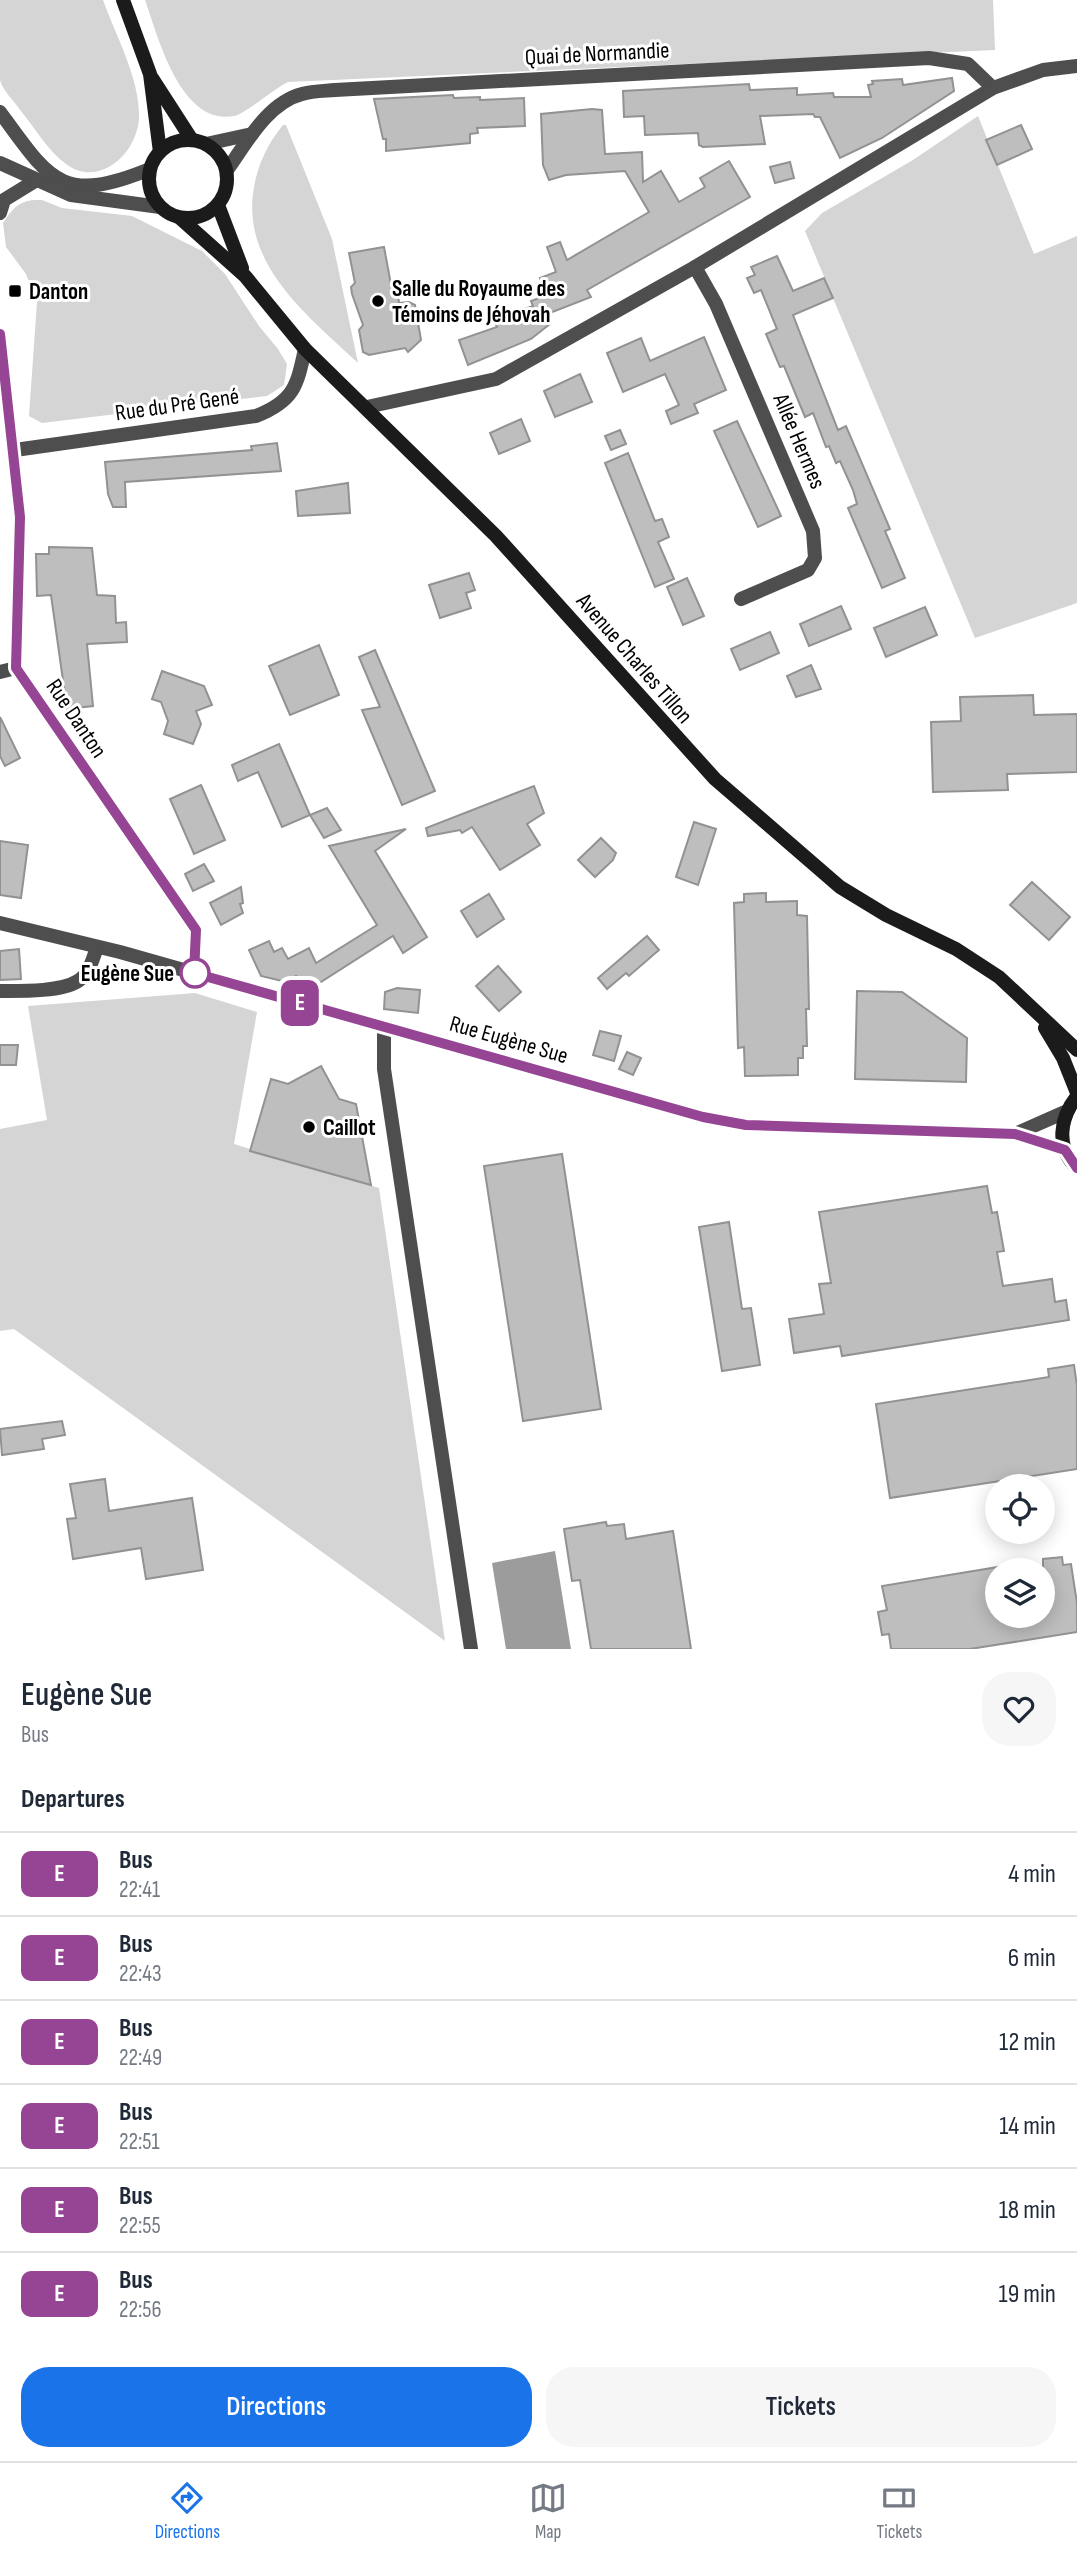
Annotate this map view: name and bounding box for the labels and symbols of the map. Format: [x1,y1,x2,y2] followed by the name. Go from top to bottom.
[524,36,670,72] street label: Quai de Normandie
[392,275,565,329] place label: Salle du Royaume des Témoins de Jéhovah
[29,278,88,306] place label: Danton
[7,283,23,299] marker: Danton
[370,293,386,309] marker: Salle du Royaume des Témoins de Jéhovah
[113,382,241,428] street label: Rue du Pré Gené
[766,389,832,493] street label: Allée Hermes
[569,587,698,729] street label: Avenue Charles Tillon
[40,674,113,763] street label: Rue Danton
[180,958,210,988] marker: Eugène Sue
[81,960,174,988] place label: Eugène Sue
[277,980,323,1026] line badge: E
[446,1010,571,1070] street label: Rue Eugène Sue
[323,1114,376,1142] place label: Caillot
[301,1119,317,1135] marker: Caillot

